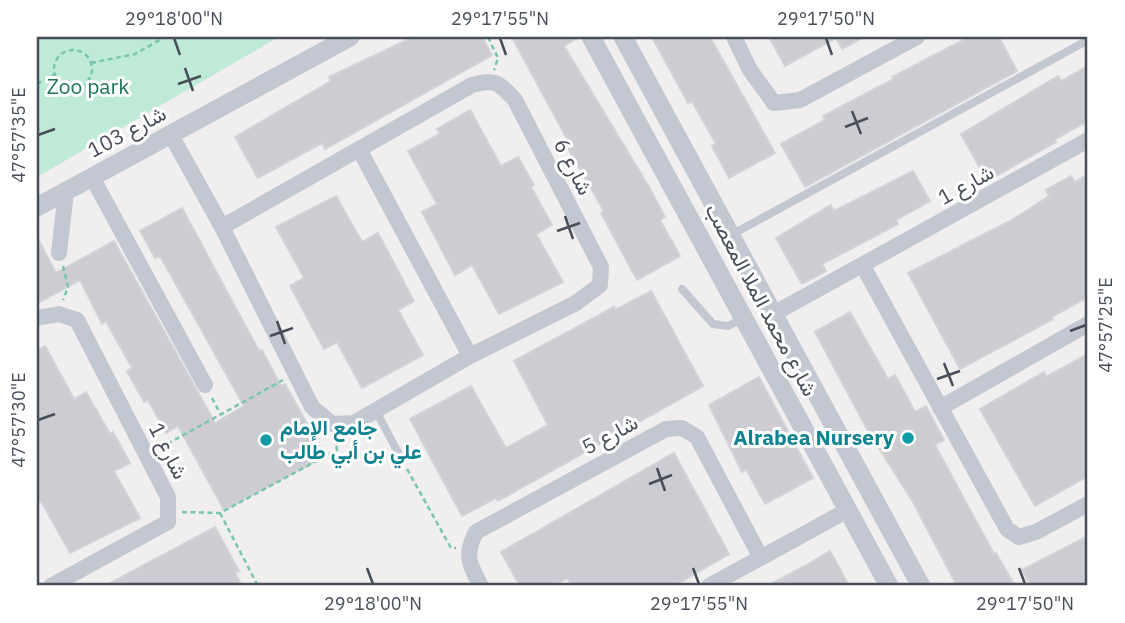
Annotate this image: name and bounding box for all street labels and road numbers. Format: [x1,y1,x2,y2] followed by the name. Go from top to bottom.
[82,99,171,164] street label: شارع 103
[547,134,600,200] street label: شارع 6
[933,157,999,212] street label: شارع 1
[698,198,824,401] street label: شارع محمد الملا المعصب
[577,408,643,461] street label: شارع 5
[142,418,195,484] street label: شارع 1

